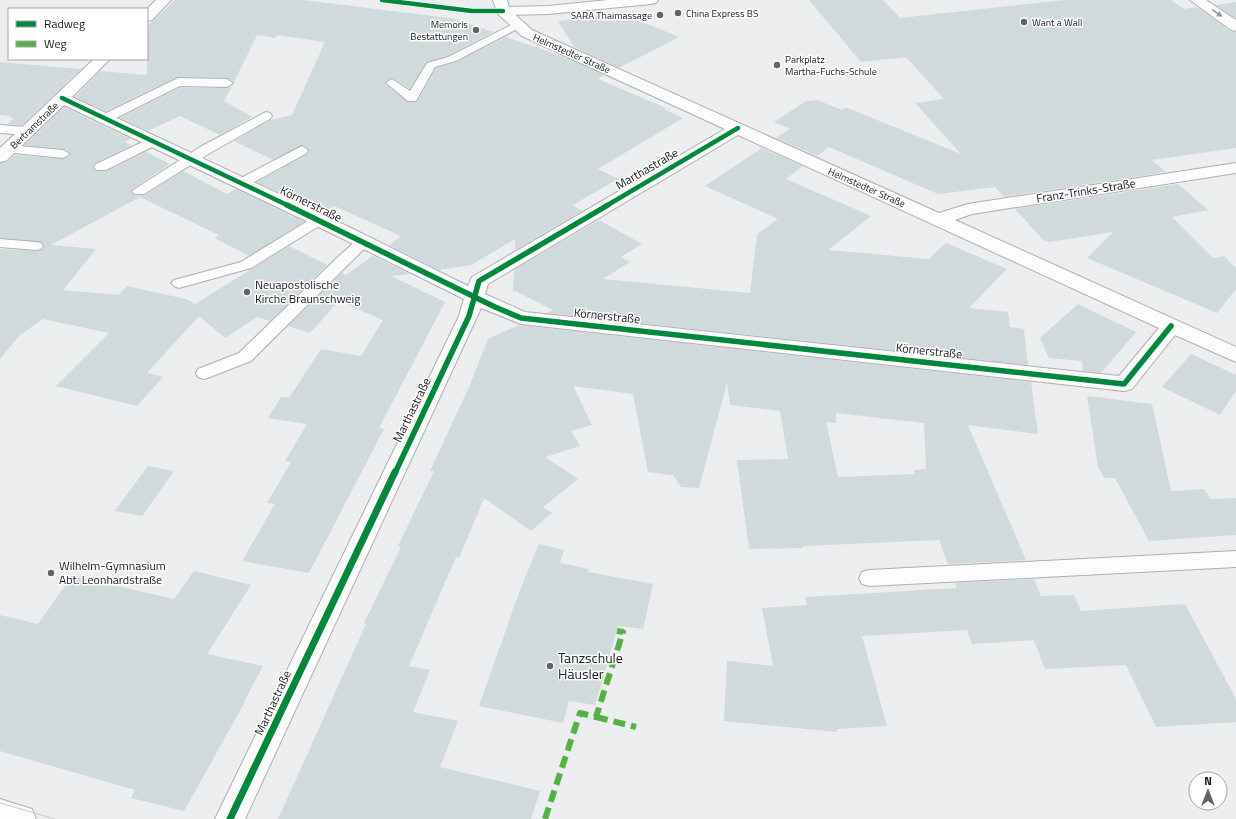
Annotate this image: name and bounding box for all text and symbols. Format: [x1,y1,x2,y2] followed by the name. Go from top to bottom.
[686,6,758,21] place label: China Express BS
[8,8,148,60] legend
[571,8,652,23] place label: SARA Thaimassage
[673,8,683,18] marker: China Express BS
[1211,9,1222,17] one-way arrow
[655,10,665,20] marker: SARA Thaimassage
[44,14,85,33] text: Radweg
[1032,15,1082,30] place label: Want a Wall
[410,17,468,44] place label: Memoris Bestattungen
[1019,17,1029,27] marker: Want a Wall
[471,25,481,35] marker: Memoris Bestattungen
[531,30,613,77] street label: Helmstedter Straße
[44,34,67,53] text: Weg
[785,52,877,79] place label: Parkplatz Martha-Fuchs-Schule
[772,60,782,70] marker: Parkplatz Martha-Fuchs-Schule
[7,98,62,152] street label: Bertramstraße
[612,143,682,194] street label: Marthastraße
[826,164,908,211] street label: Helmstedter Straße
[1035,173,1137,208] street label: Franz-Trinks-Straße
[277,180,345,227] street label: Körnerstraße
[255,275,360,308] place label: Neuapostolische Kirche Braunschweig
[242,287,252,297] marker: Neuapostolische Kirche Braunschweig
[573,303,641,328] street label: Körnerstraße
[895,338,963,363] street label: Körnerstraße
[388,374,435,445] street label: Marthastraße
[59,556,166,589] place label: Wilhelm-Gymnasium Abt. Leonhardstraße
[46,568,56,578] marker: Wilhelm-Gymnasium Abt. Leonhardstraße
[558,647,623,684] place label: Tanzschule Häusler
[545,661,555,671] marker: Tanzschule Häusler
[249,667,296,738] street label: Marthastraße
[1188,771,1228,811] north arrow
[1204,773,1212,789] text: N

